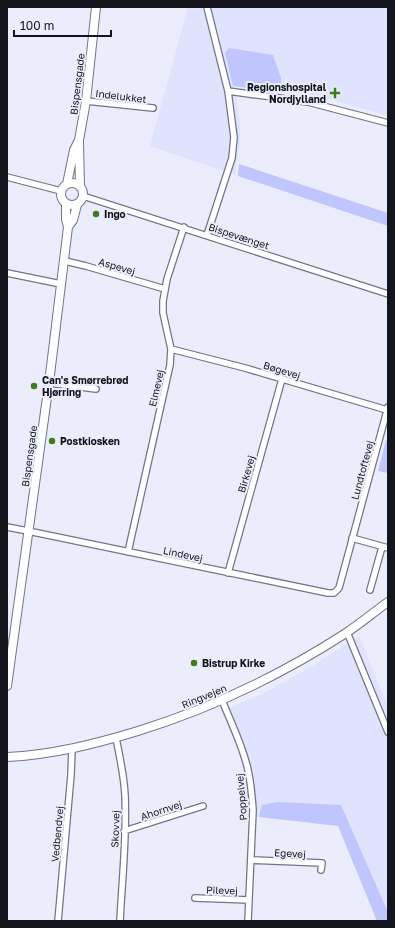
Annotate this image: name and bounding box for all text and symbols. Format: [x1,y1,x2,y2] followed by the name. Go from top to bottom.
[14,12,111,38] scale bar
[20,18,54,33] text: 100 m
[67,52,87,115] street label: Bispensgade
[247,81,327,105] place label: Regionshospital Nordjylland
[95,87,147,105] street label: Indelukket
[329,87,341,99] marker: Regionshospital Nordjylland
[104,208,126,220] place label: Ingo
[91,209,101,219] marker: Ingo
[207,221,271,251] street label: Bispevænget
[97,255,137,277] street label: Aspevej
[262,359,302,381] street label: Bøgevej
[146,368,166,408] street label: Elmevej
[42,374,128,398] place label: Can's Smørrebrød Hjørring
[29,381,39,391] marker: Can's Smørrebrød Hjørring
[19,424,39,487] street label: Bispensgade
[60,435,120,447] place label: Postkiosken
[47,436,57,446] marker: Postkiosken
[348,439,376,501] street label: Lundtoftevej
[235,454,257,494] street label: Birkevej
[162,544,204,564] street label: Lindevej
[202,657,265,669] place label: Bistrup Kirke
[189,658,199,668] marker: Bistrup Kirke
[180,682,228,710] street label: Ringvejen
[233,773,249,821] street label: Poppelvej
[139,798,183,822] street label: Ahornvej
[49,805,65,863] street label: Vedbendvej
[108,810,122,848] street label: Skovvej
[274,846,306,860] street label: Egevej
[206,883,238,897] street label: Pilevej

